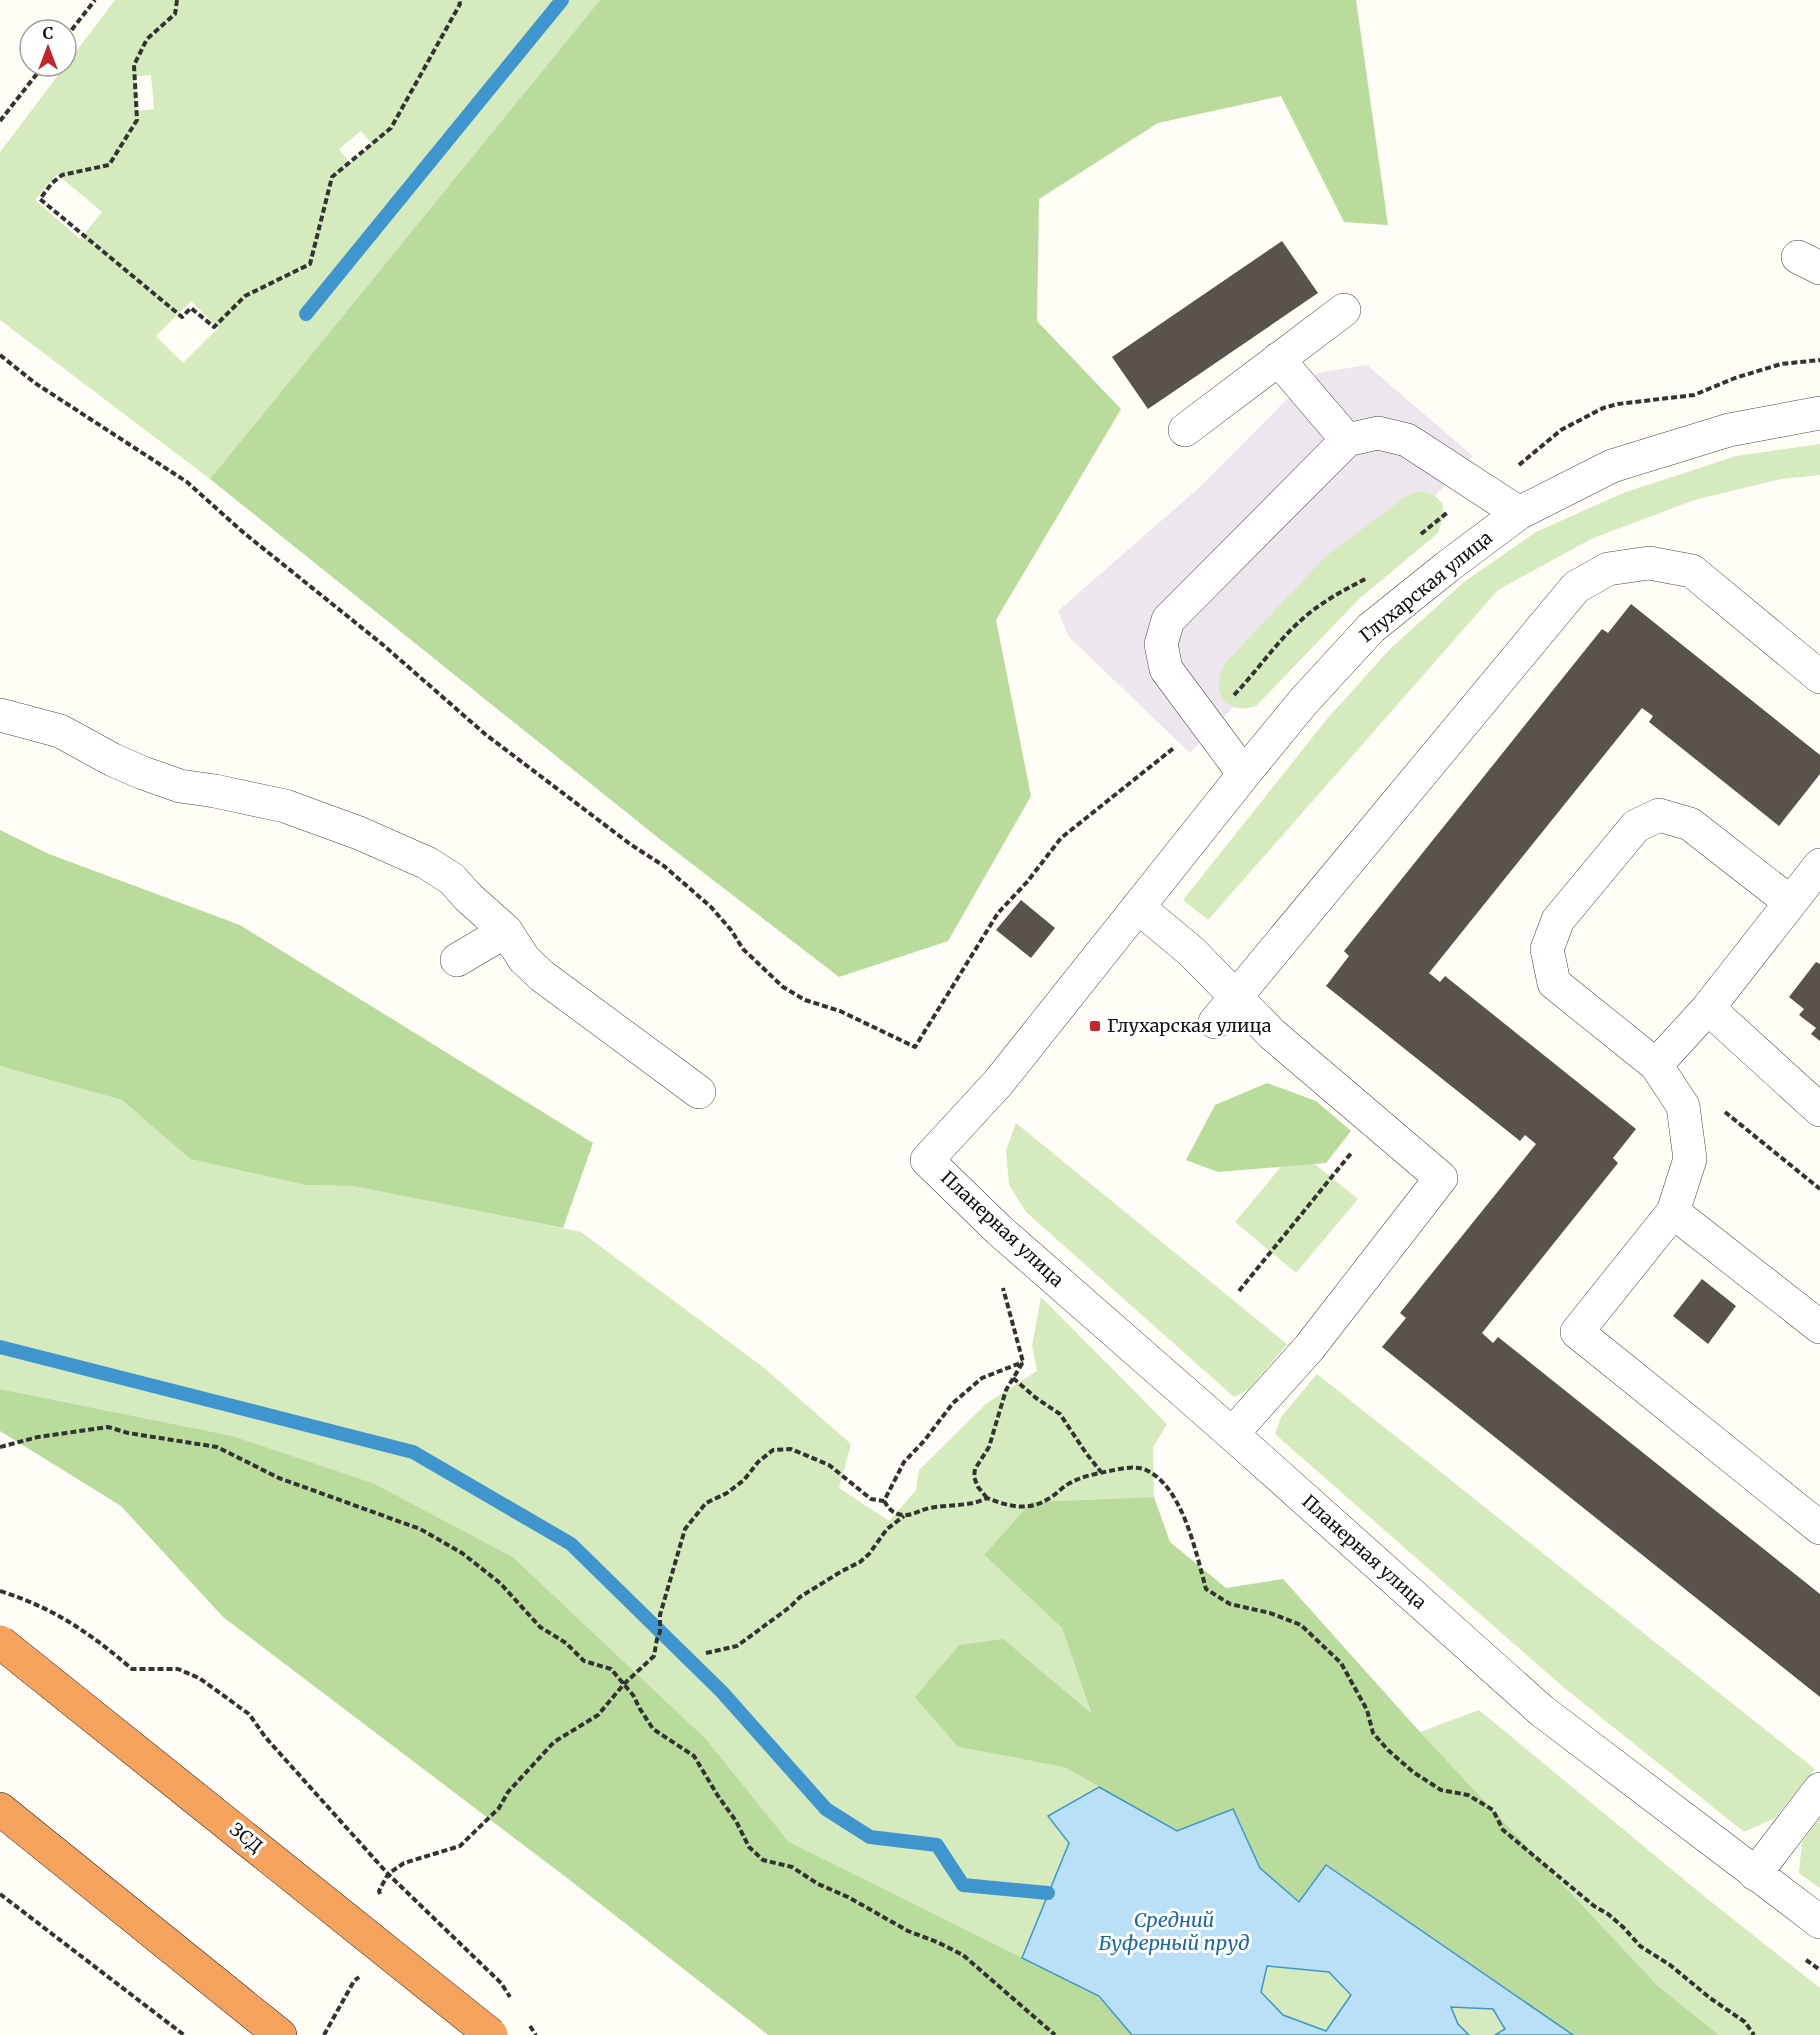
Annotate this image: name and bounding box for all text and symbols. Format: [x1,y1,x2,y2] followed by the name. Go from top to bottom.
[18,18,78,78] north arrow
[43,23,53,43] text: С
[1355,526,1497,647] street label: Глухарская улица
[1107,1014,1272,1037] place label: Глухарская улица
[1088,1019,1102,1033] marker: Глухарская улица
[936,1166,1069,1292] street label: Планерная улица
[1297,1490,1432,1614] street label: Планерная улица
[225,1818,267,1858] street label: ЗСД
[1099,1907,1249,1955] water label: Средний Буферный пруд

